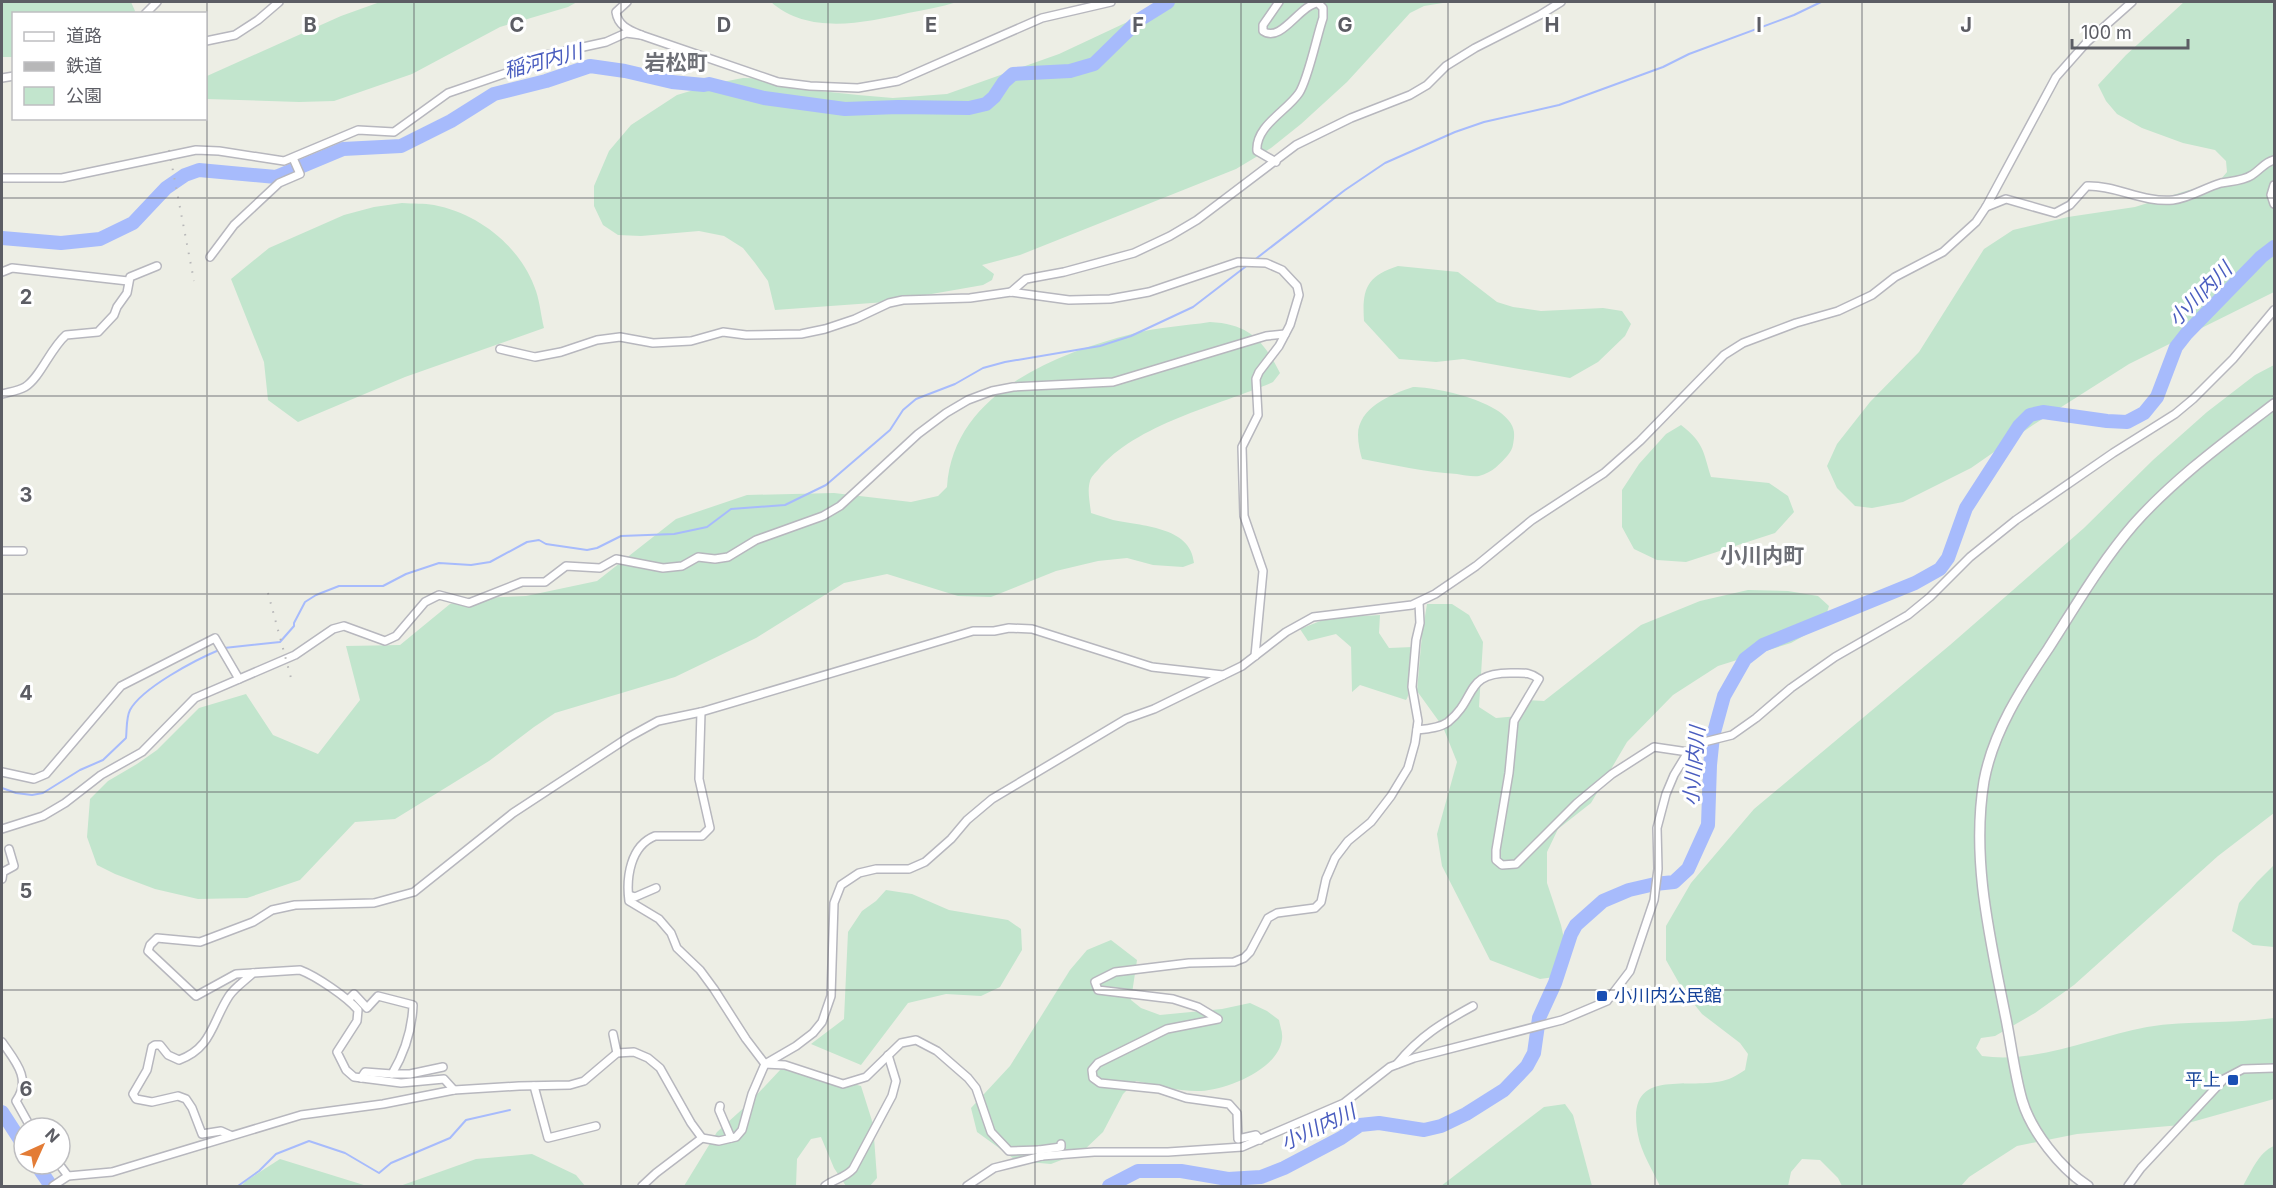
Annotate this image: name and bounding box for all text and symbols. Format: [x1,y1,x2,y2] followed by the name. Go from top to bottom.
[12,12,207,120] legend
[2072,12,2188,50] scale bar
[303,13,317,37] text: B
[510,13,524,37] text: C
[717,13,731,37] text: D
[925,13,937,37] text: E
[1132,13,1144,37] text: F
[1337,13,1353,37] text: G
[1545,13,1559,37] text: H
[1756,13,1762,37] text: I
[1960,13,1972,37] text: J
[2081,22,2132,43] text: 100 m
[66,25,102,46] text: 道路
[501,39,587,83] water label: 稲河内川
[645,50,708,75] district label: 岩松町
[66,55,102,76] text: 鉄道
[66,85,102,106] text: 公園
[2163,256,2238,331] water label: 小川内川
[20,285,32,309] text: 2
[20,483,32,507] text: 3
[1720,543,1804,568] district label: 小川内町
[19,681,33,705] text: 4
[1679,723,1710,807] water label: 小川内川
[20,879,32,903] text: 5
[1614,985,1722,1006] place label: 小川内公民館
[1595,989,1609,1003] marker: 小川内公民館
[2185,1069,2221,1090] place label: 平上
[2226,1073,2240,1087] marker: 平上
[20,1077,33,1101] text: 6
[1277,1098,1361,1155] water label: 小川内川
[12,1116,72,1176] north arrow
[41,1124,64,1147] text: N

